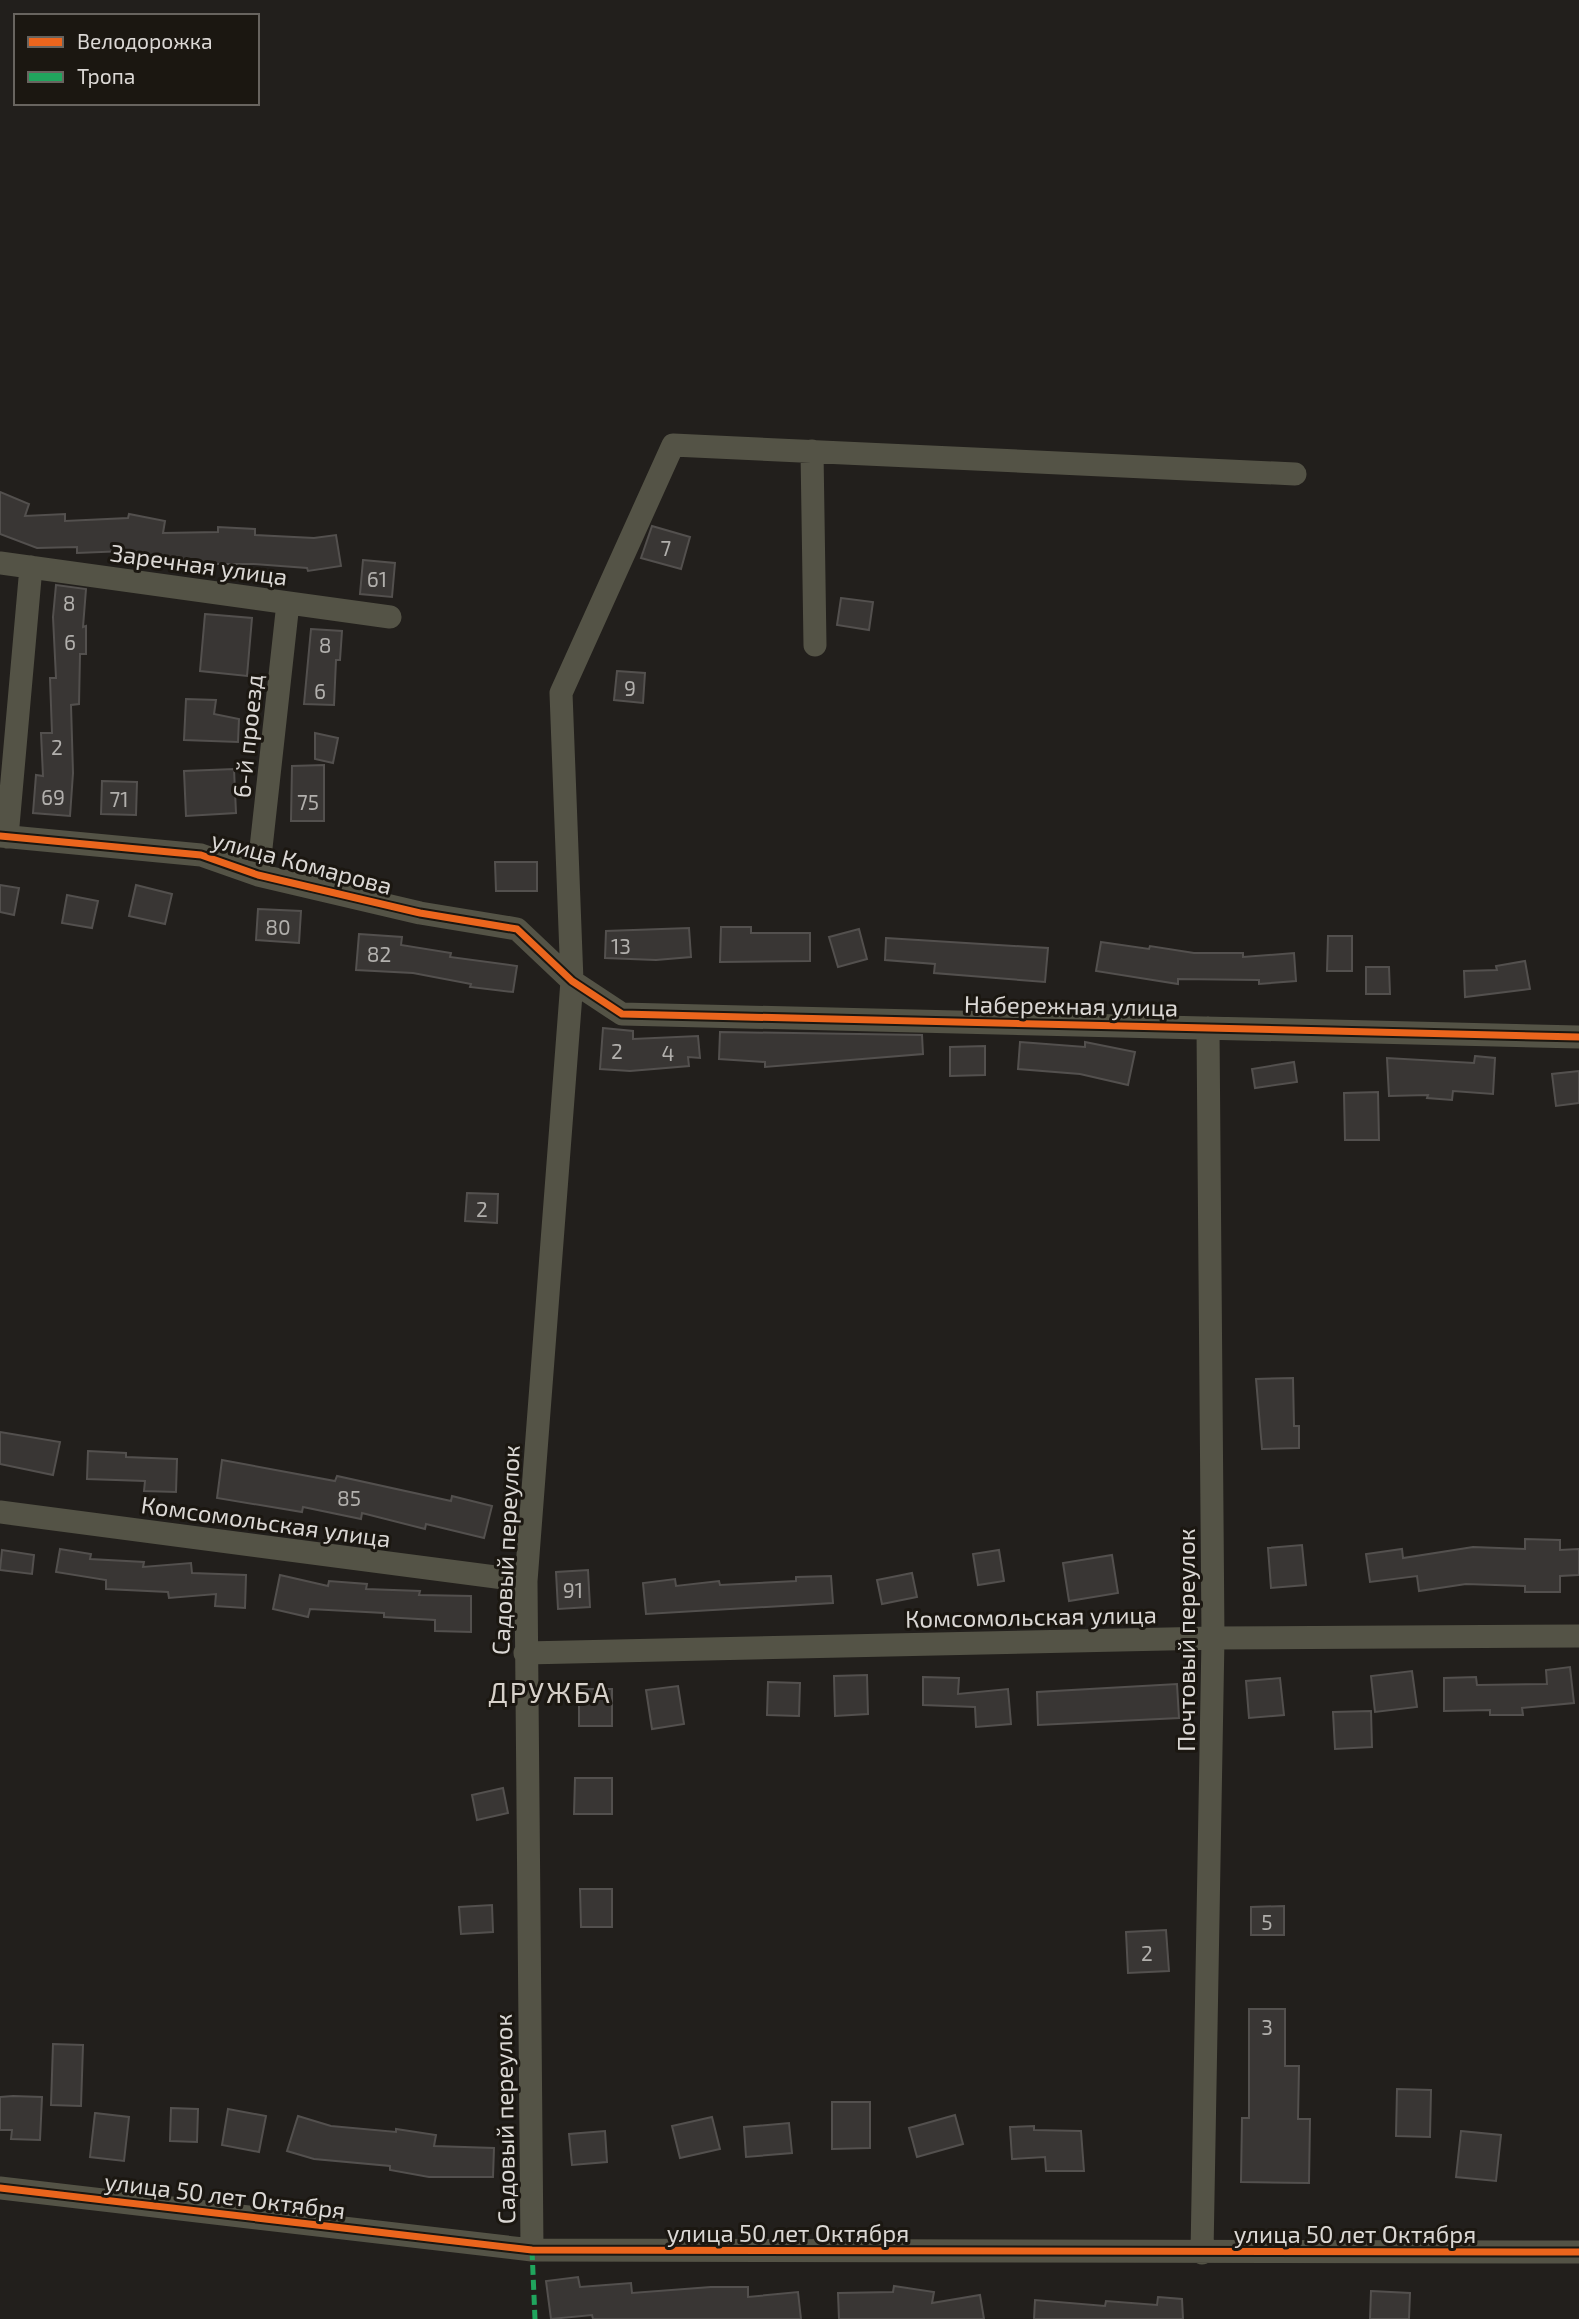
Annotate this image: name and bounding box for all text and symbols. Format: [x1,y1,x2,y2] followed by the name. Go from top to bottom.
[14,14,259,105] legend
[77,28,213,53] text: Велодорожка
[77,63,135,88] text: Тропа
[661,535,672,560] house number: 7
[108,537,290,592] street label: Заречная улица
[367,566,387,591] house number: 61
[63,590,75,615] house number: 8
[64,629,76,654] house number: 6
[319,632,331,657] house number: 8
[226,673,268,799] street label: 6-й проезд
[624,675,636,700] house number: 9
[314,678,326,703] house number: 6
[51,734,63,759] house number: 2
[41,784,65,809] house number: 69
[109,786,129,811] house number: 71
[297,789,319,814] house number: 75
[208,824,395,901] street label: улица Комарова
[265,914,291,939] house number: 80
[611,933,631,958] house number: 13
[367,941,391,966] house number: 82
[964,989,1178,1022] street label: Набережная улица
[611,1038,623,1063] house number: 2
[662,1040,674,1065] house number: 4
[476,1196,488,1221] house number: 2
[485,1444,526,1656] street label: Садовый переулок
[337,1485,361,1510] house number: 85
[139,1489,393,1554] street label: Комсомольская улица
[1171,1528,1201,1752] street label: Почтовый переулок
[563,1577,583,1602] house number: 91
[905,1599,1157,1634] street label: Комсомольская улица
[488,1675,612,1709] district label: ДРУЖБА
[1261,1909,1273,1934] house number: 5
[1141,1940,1153,1965] house number: 2
[488,2013,521,2224] street label: Садовый переулок
[1261,2014,1273,2039] house number: 3
[103,2166,347,2225] street label: улица 50 лет Октября
[667,2218,909,2248] street label: улица 50 лет Октября
[1234,2219,1476,2249] street label: улица 50 лет Октября

